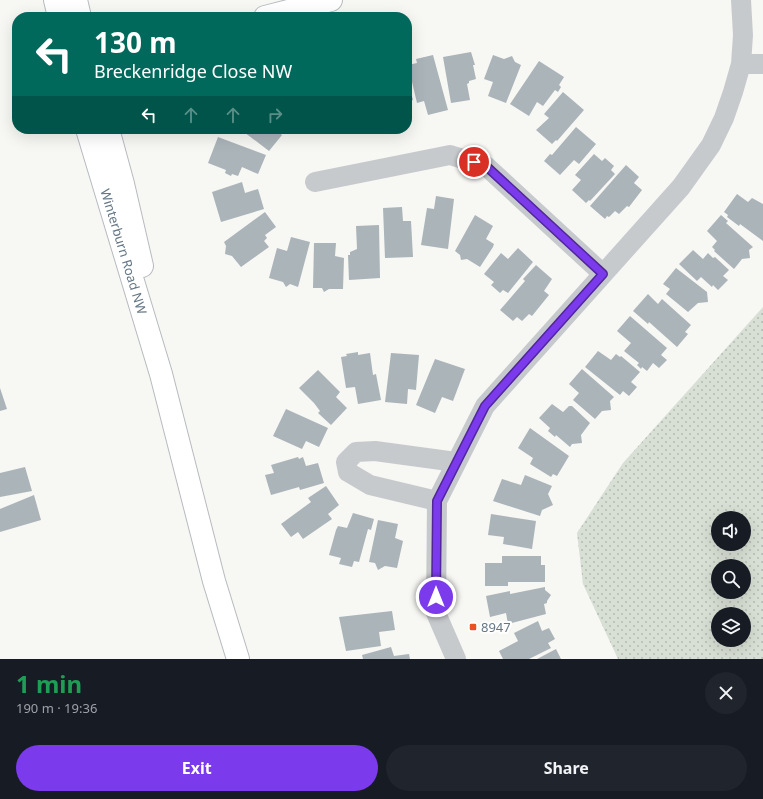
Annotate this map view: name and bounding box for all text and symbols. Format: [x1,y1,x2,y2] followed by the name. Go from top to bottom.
[94,23,177,61] text: 130 m
[28,28,80,80] icon: left
[94,59,292,83] text: Breckenridge Close NW
[138,104,160,126] icon: left
[180,104,202,126] icon: ahead
[222,104,244,126] icon: ahead
[264,104,286,126] icon: right
[457,145,491,179] pin
[463,151,485,173] icon: arrive
[97,187,151,317] street label: Winterburn Road NW
[711,511,751,647] map controls
[711,511,751,551] button: sound
[711,559,751,599] button: search
[415,576,457,618] position arrow
[711,607,751,647] button: layers
[481,618,511,636] place label: 8947
[468,622,478,632] marker: 8947
[16,667,82,700] text: 1 min
[705,672,747,714] button: close
[16,699,97,717] text: 190 m · 19:36
[16,745,378,791] button: Exit
[386,745,747,791] button: Share

